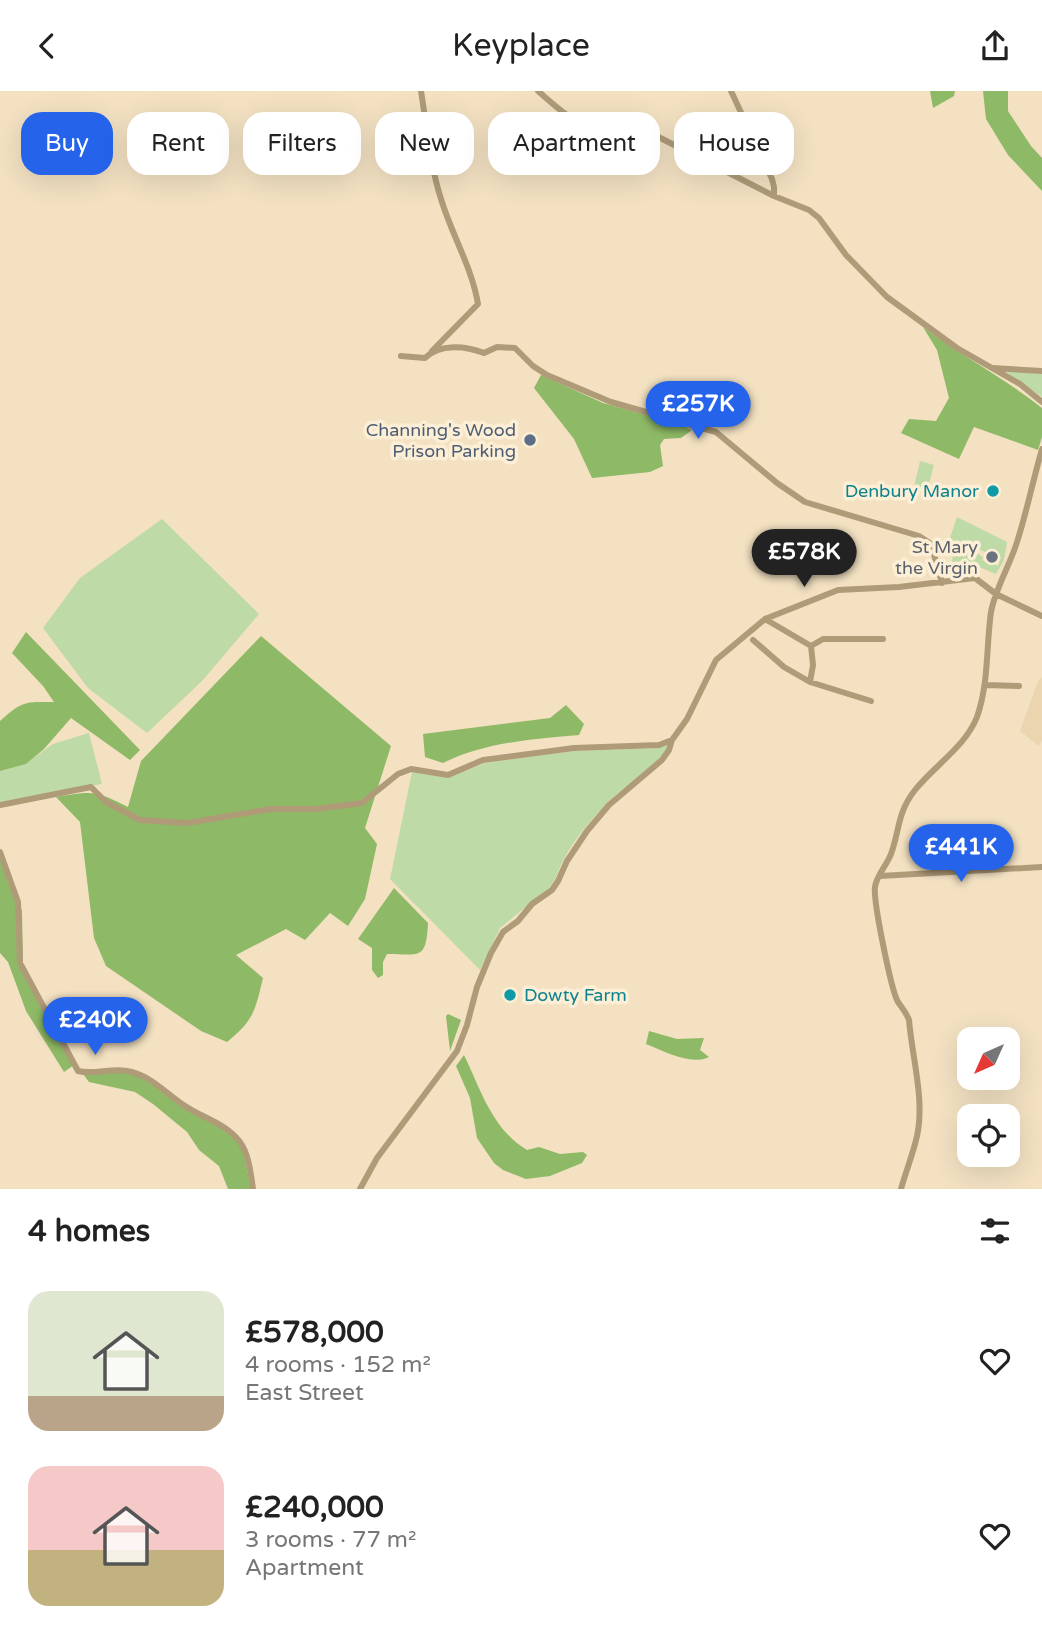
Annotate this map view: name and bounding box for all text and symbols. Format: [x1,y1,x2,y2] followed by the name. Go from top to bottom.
[28,27,66,65] icon: back
[452,27,590,65] text: Keyplace
[976,27,1014,65] icon: share
[21,112,113,175] chip: Buy
[127,112,229,175] chip: Rent
[243,112,361,175] chip: Filters
[375,112,474,175] chip: New
[488,112,660,175] chip: Apartment
[674,112,794,175] chip: House
[649,381,747,441] pin: £257K
[662,390,734,418] text: £257K
[366,419,516,462] place label: Channing's Wood Prison Parking
[522,432,538,448] marker: Channing's Wood Prison Parking
[845,480,979,502] place label: Denbury Manor
[985,483,1001,499] marker: Denbury Manor
[755,529,853,589] pin: £578K
[895,536,978,579] place label: St Mary the Virgin
[768,538,840,566] text: £578K
[984,549,1000,565] marker: St Mary the Virgin
[912,825,1010,884] pin: £441K
[925,833,997,861] text: £441K
[524,984,627,1006] place label: Dowty Farm
[502,987,518,1003] marker: Dowty Farm
[46,997,144,1057] pin: £240K
[59,1006,131,1034] text: £240K
[957,1027,1020,1090] north arrow
[957,1027,1020,1167] map controls
[957,1104,1020,1167] button: locate
[976,1212,1014,1250] icon: filters
[28,1213,150,1250] text: 4 homes
[245,1314,384,1351] text: £578,000
[84,1319,168,1403] icon: home
[976,1342,1014,1380] icon: heart
[245,1351,431,1379] text: 4 rooms · 152 m²
[245,1379,364,1407] text: East Street
[245,1489,384,1526] text: £240,000
[84,1494,168,1578] icon: home
[976,1517,1014,1555] icon: heart
[245,1526,416,1554] text: 3 rooms · 77 m²
[245,1554,364,1582] text: Apartment

